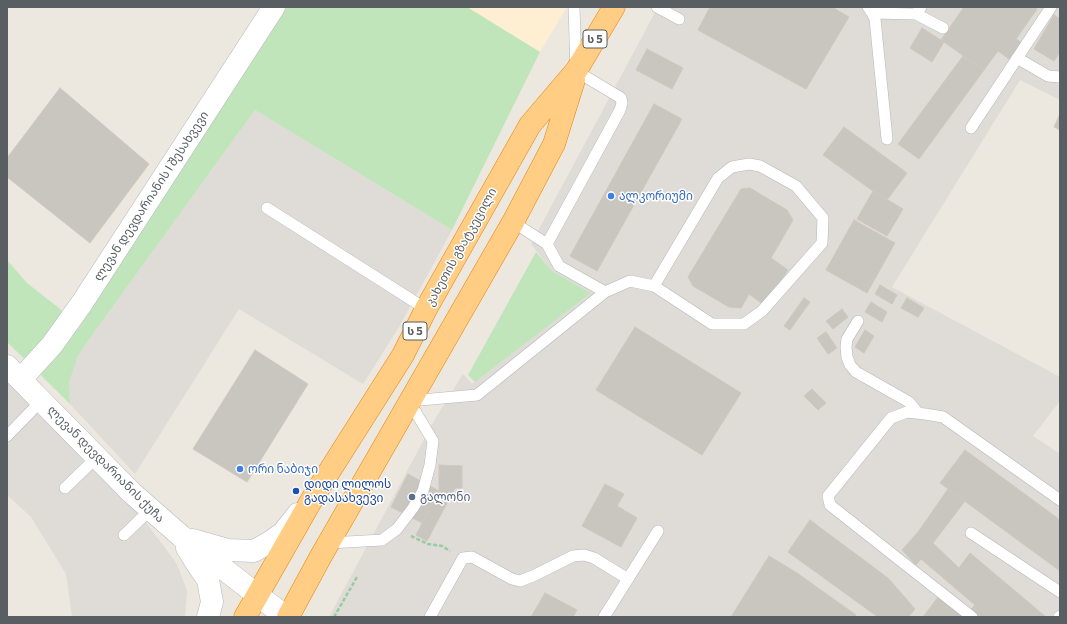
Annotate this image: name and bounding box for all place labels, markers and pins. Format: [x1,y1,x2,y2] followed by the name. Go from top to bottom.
[619,189,693,203] place label: ალკორიუმი
[606,191,616,201] marker: ალკორიუმი
[248,462,318,476] place label: ორი ნაბიჯი
[235,464,245,474] marker: ორი ნაბიჯი
[304,477,391,505] place label: დიდი ლილოს გადასახვევი
[291,486,301,496] marker: დიდი ლილოს გადასახვევი
[420,490,470,504] place label: გალონი
[407,492,417,502] marker: გალონი

